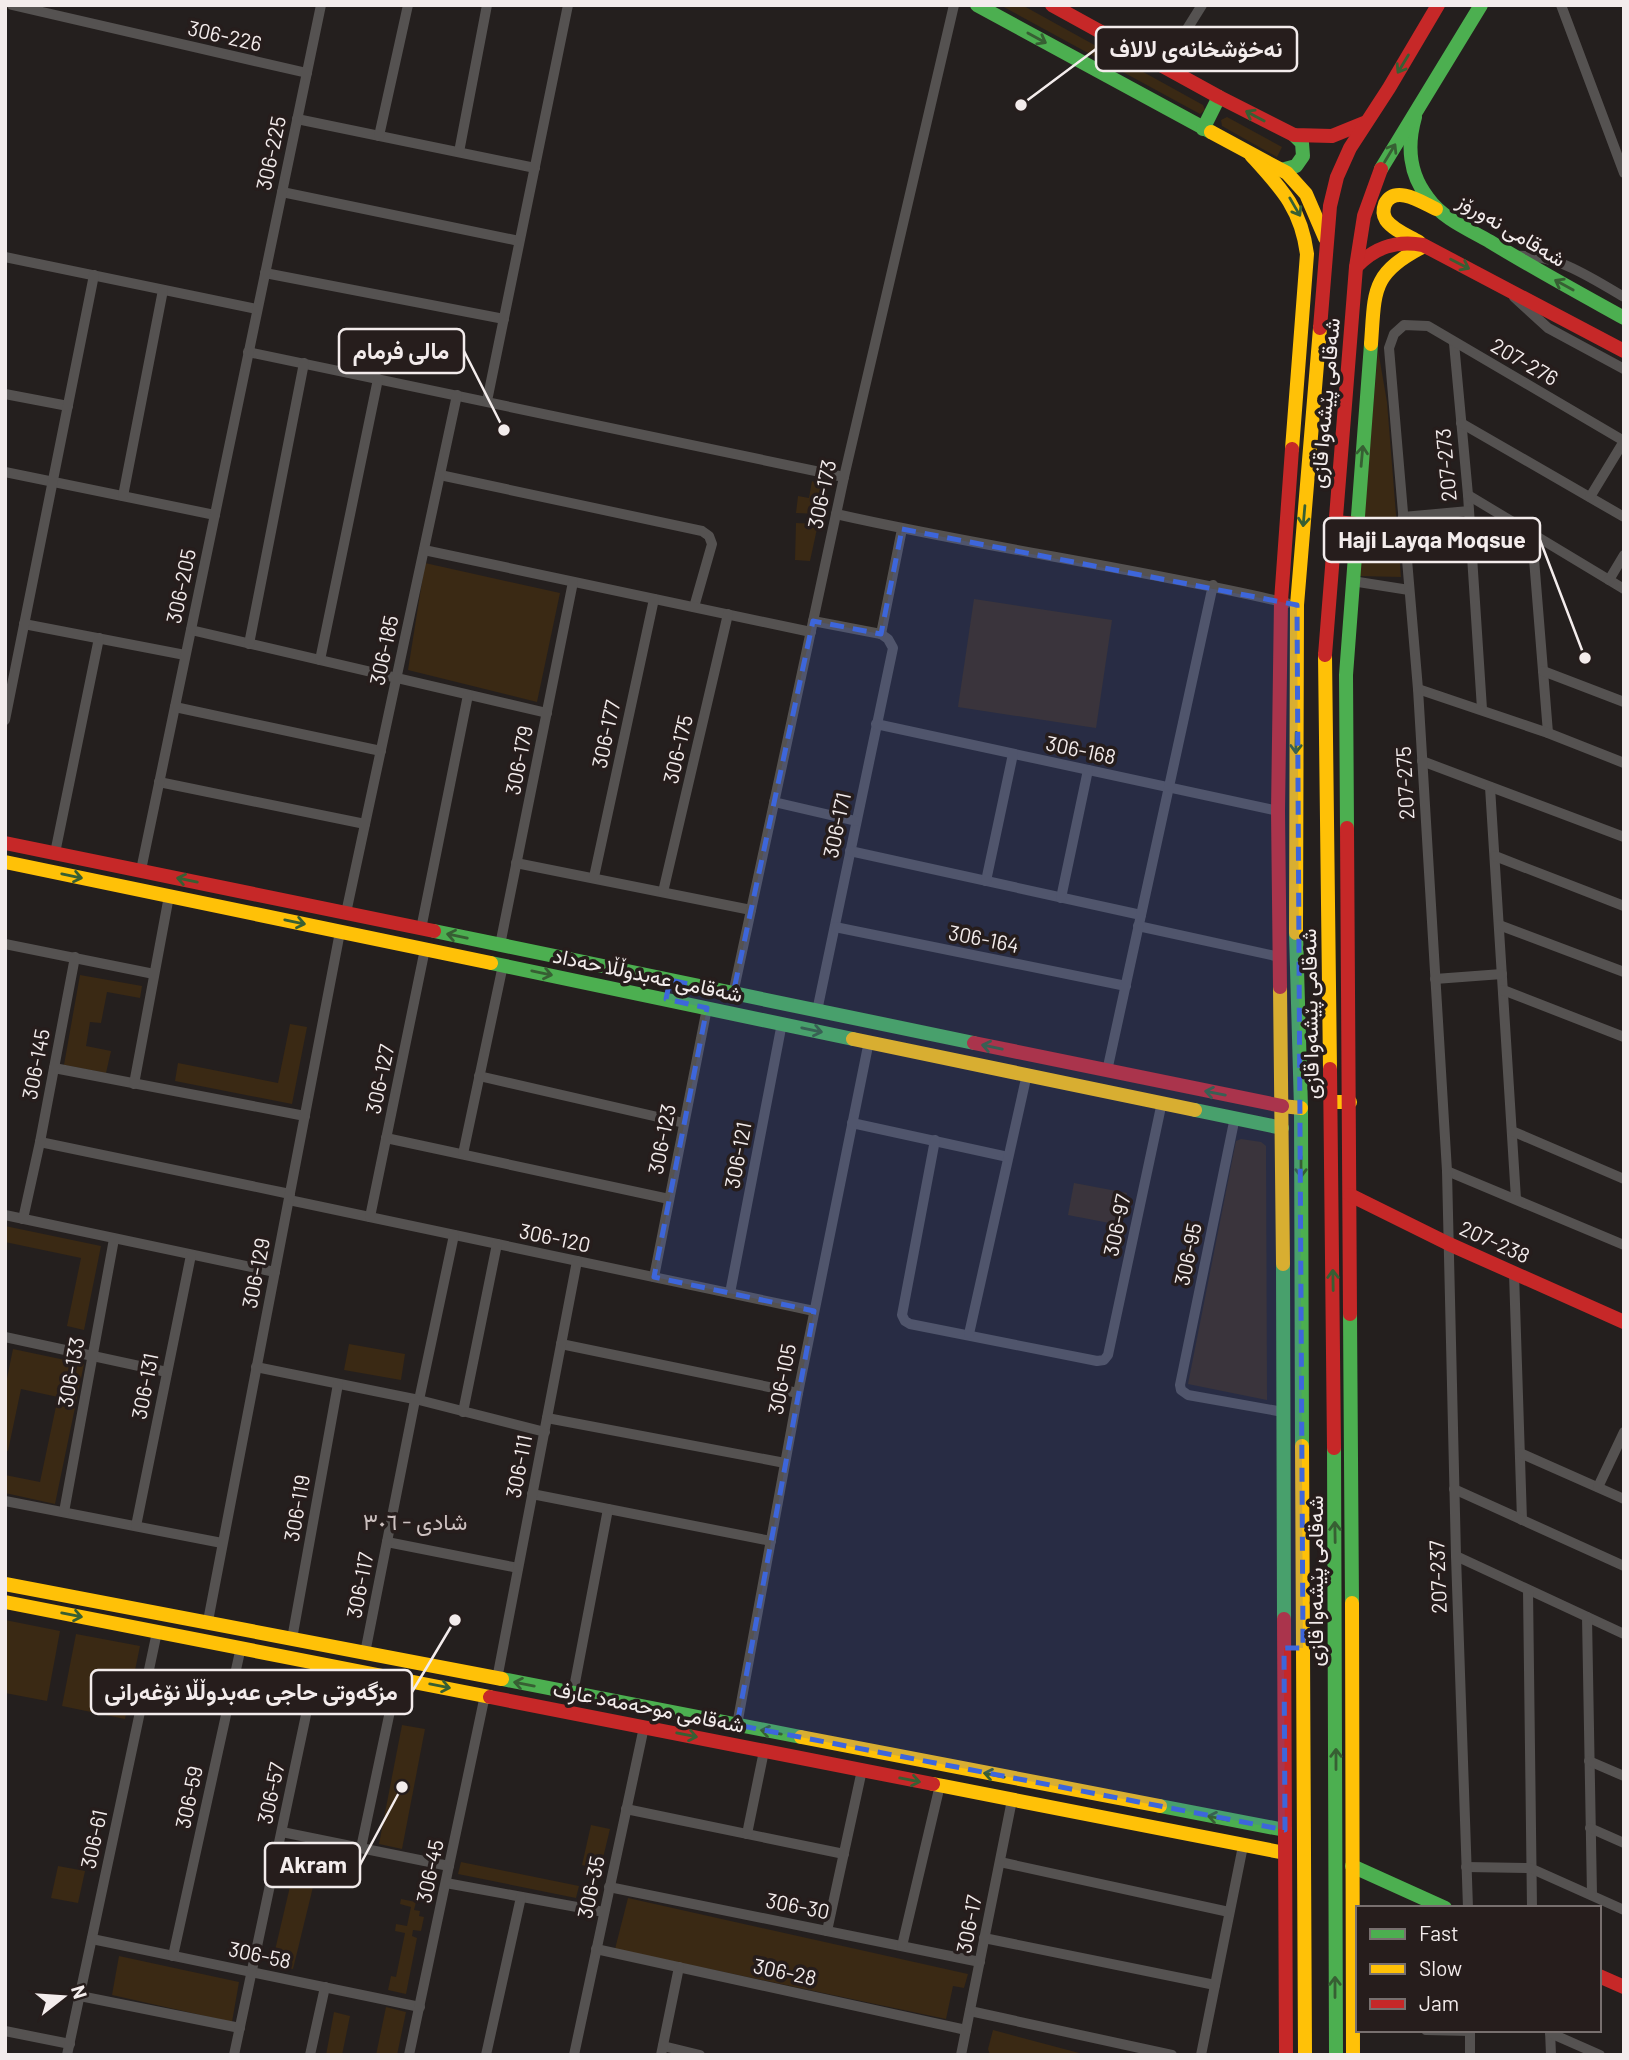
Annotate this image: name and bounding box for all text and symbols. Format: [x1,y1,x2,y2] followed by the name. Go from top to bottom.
[186,14,264,56] street label: 306-226
[1096,27,1297,71] callout: نەخۆشخانەی لالاف
[1026,32,1047,45] one-way arrow
[1109,34,1283,64] text: نەخۆشخانەی لالاف
[1396,53,1409,74] one-way arrow
[1245,109,1265,123] one-way arrow
[250,114,290,192] street label: 306-225
[1384,144,1398,164] one-way arrow
[1451,186,1571,273] street label: شەقامی نەورۆز
[1288,197,1302,217] one-way arrow
[1449,258,1470,271] one-way arrow
[1555,278,1575,292] one-way arrow
[1304,317,1347,490] street label: شەقامی پێشەوا قازی
[339,329,464,373] callout: مالى فرمام
[1487,332,1563,390] street label: 207-276
[353,336,449,366] text: مالى فرمام
[1429,427,1461,503] street label: 207-273
[1356,445,1369,468] one-way arrow
[802,457,840,531] street label: 306-173
[1297,504,1310,527] one-way arrow
[1324,518,1540,562] callout: Haji Layqa Moqsue
[1338,525,1526,553] text: Haji Layqa Moqsue
[160,546,200,626] street label: 306-205
[363,613,403,687] street label: 306-185
[586,698,624,770] street label: 306-177
[657,712,697,786] street label: 306-175
[499,723,537,797] street label: 306-179
[1044,729,1118,769] street label: 306-168
[1289,732,1303,755] one-way arrow
[1390,746,1418,820] street label: 207-275
[817,790,855,860] street label: 306-171
[60,869,83,883] one-way arrow
[176,872,199,886] one-way arrow
[283,916,306,930] one-way arrow
[947,919,1021,957] street label: 306-164
[1295,928,1326,1100] street label: شەقامی پێشەوا قازی
[446,929,469,943] one-way arrow
[550,942,745,1008] street label: شەقامی عەبدوڵڵا حەداد
[530,967,553,981] one-way arrow
[800,1023,823,1037] one-way arrow
[16,1027,54,1101] street label: 306-145
[981,1040,1004,1054] one-way arrow
[359,1042,399,1116] street label: 306-127
[1204,1085,1227,1099] one-way arrow
[642,1102,680,1176] street label: 306-123
[718,1120,756,1190] street label: 306-121
[1294,1155,1308,1178] one-way arrow
[1097,1192,1135,1258] street label: 306-97
[1456,1214,1534,1268] street label: 207-238
[517,1217,593,1257] street label: 306-120
[1168,1220,1206,1288] street label: 306-95
[236,1236,274,1310] street label: 306-129
[1326,1268,1340,1291] one-way arrow
[52,1335,88,1409] street label: 306-133
[762,1341,800,1417] street label: 306-105
[125,1351,163,1421] street label: 306-131
[500,1432,536,1500] street label: 306-111
[278,1473,314,1543] street label: 306-119
[1302,1496,1330,1666] street label: شەقامی پێشەوا قازی
[363,1507,467,1536] district label: شادی - ٣٠٦
[1328,1520,1342,1543] one-way arrow
[1423,1540,1451,1614] street label: 207-237
[340,1550,378,1620] street label: 306-117
[60,1608,83,1622] one-way arrow
[91,1670,412,1714] callout: مزگەوتی حاجی عەبدوڵڵا نۆغەرانی
[551,1675,747,1739] street label: شەقامی موحەمەد عارف
[104,1677,398,1707] text: مزگەوتی حاجی عەبدوڵڵا نۆغەرانی
[513,1677,536,1690] one-way arrow
[428,1680,451,1693] one-way arrow
[760,1725,783,1738] one-way arrow
[675,1729,698,1743] one-way arrow
[1329,1748,1343,1771] one-way arrow
[251,1760,289,1826] street label: 306-57
[169,1763,207,1831] street label: 306-59
[983,1768,1006,1781] one-way arrow
[898,1773,921,1787] one-way arrow
[75,1807,111,1871] street label: 306-61
[1207,1811,1230,1825] one-way arrow
[410,1837,448,1905] street label: 306-45
[265,1843,360,1887] callout: Akram
[279,1850,347,1878] text: Akram
[571,1853,609,1921] street label: 306-35
[764,1887,832,1923] street label: 306-30
[950,1893,986,1955] street label: 306-17
[1356,1906,1601,2032] legend
[1419,1920,1459,1945] text: Fast
[226,1935,294,1973] street label: 306-58
[751,1952,819,1990] street label: 306-28
[1419,1955,1462,1980] text: Slow
[28,1962,98,2032] north arrow
[1328,1975,1342,1998] one-way arrow
[67,1982,93,2001] text: N
[1419,1990,1459,2015] text: Jam

